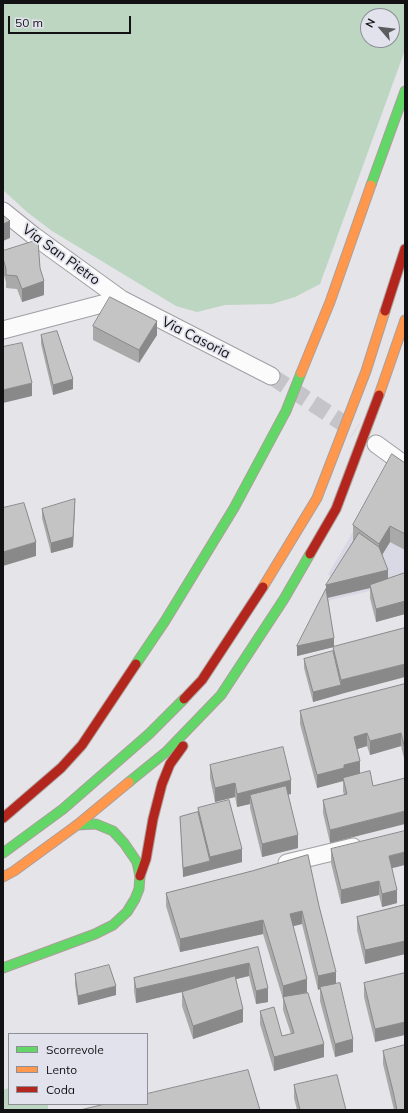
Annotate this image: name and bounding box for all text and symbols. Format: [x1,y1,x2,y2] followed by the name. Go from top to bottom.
[10,8,133,34] scale bar
[360,8,400,48] north arrow
[15,15,43,30] text: 50 m
[362,16,378,30] text: N
[19,221,103,289] street label: Via San Pietro
[159,314,233,362] street label: Via Casoria
[8,1033,148,1105] legend
[46,1042,104,1057] text: Scorrevole
[46,1062,77,1077] text: Lento
[46,1082,75,1097] text: Coda

